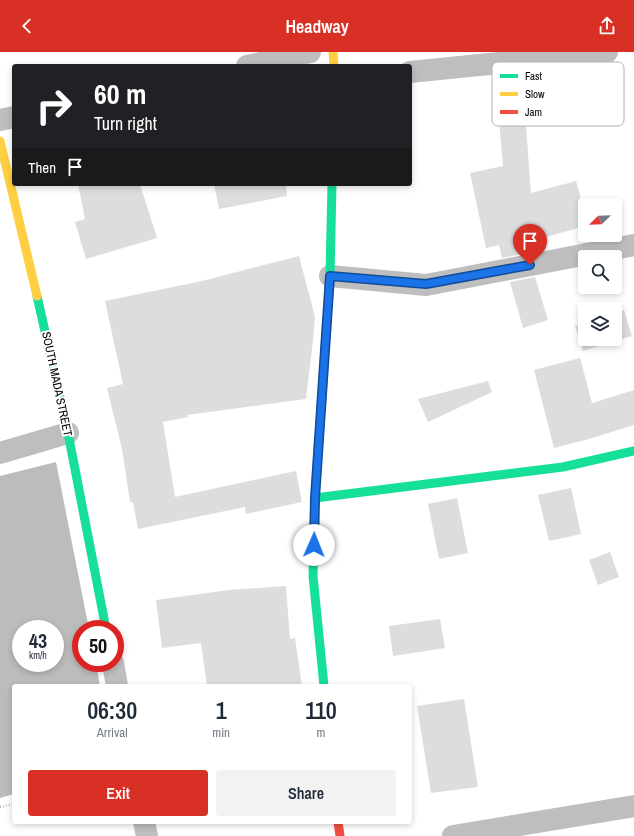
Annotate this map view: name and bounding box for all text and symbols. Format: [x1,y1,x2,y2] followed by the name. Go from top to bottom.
[285,14,349,39] text: Headway
[16,15,38,37] icon: back
[596,15,618,37] icon: share
[492,62,624,126] legend
[525,69,543,83] text: Fast
[94,75,146,113] text: 60 m
[28,80,80,132] icon: right
[525,87,545,101] text: Slow
[525,105,542,119] text: Jam
[94,111,157,136] text: Turn right
[64,156,86,178] icon: arrive
[28,157,56,178] text: Then
[578,198,622,242] north arrow
[578,198,622,346] map controls
[513,224,547,265] pin
[519,230,541,252] icon: arrive
[578,250,622,294] button: search
[578,302,622,346] button: layers
[38,330,76,438] street label: SOUTH MADA STREET
[293,524,335,566] position arrow
[72,620,124,672] speed limit sign: 50
[29,627,47,654] text: 43
[29,649,47,662] text: km/h
[87,694,137,726] text: 06:30
[216,694,227,726] text: 1
[305,694,337,726] text: 110
[97,724,128,741] text: Arrival
[212,724,230,741] text: min
[317,724,325,741] text: m
[28,770,208,816] button: Exit
[216,770,396,816] button: Share

